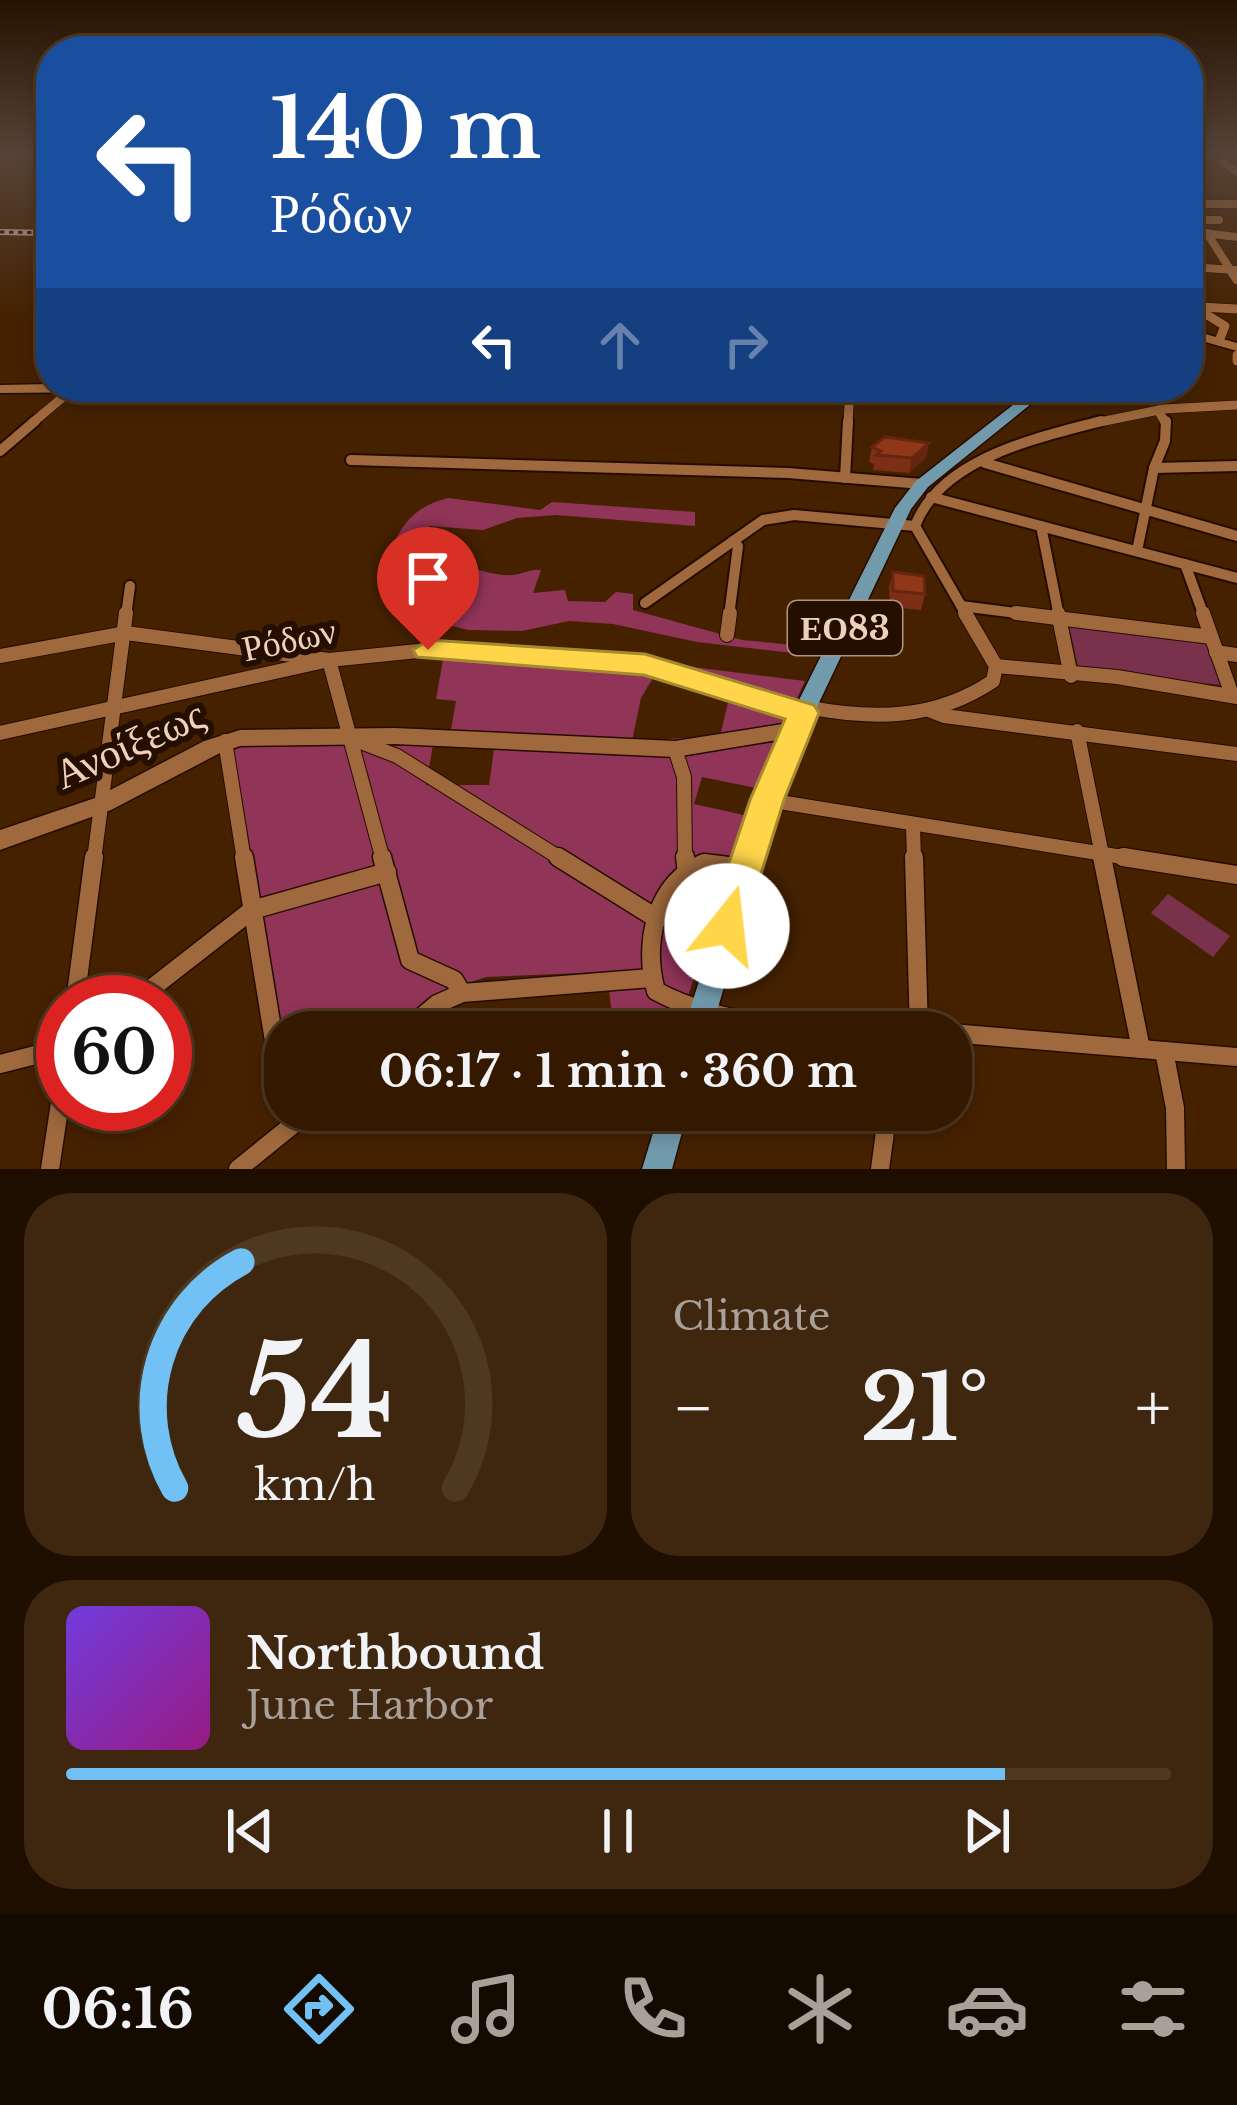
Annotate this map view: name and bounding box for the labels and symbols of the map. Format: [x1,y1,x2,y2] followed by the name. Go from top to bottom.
[377,527,479,650] pin
[788,601,902,655] road number: ΕΟ83
[238,608,340,671] street label: Ρόδων
[46,688,213,800] street label: Ανοίξεως
[664,863,790,989] position arrow
[36,975,192,1131] speed limit sign: 60

